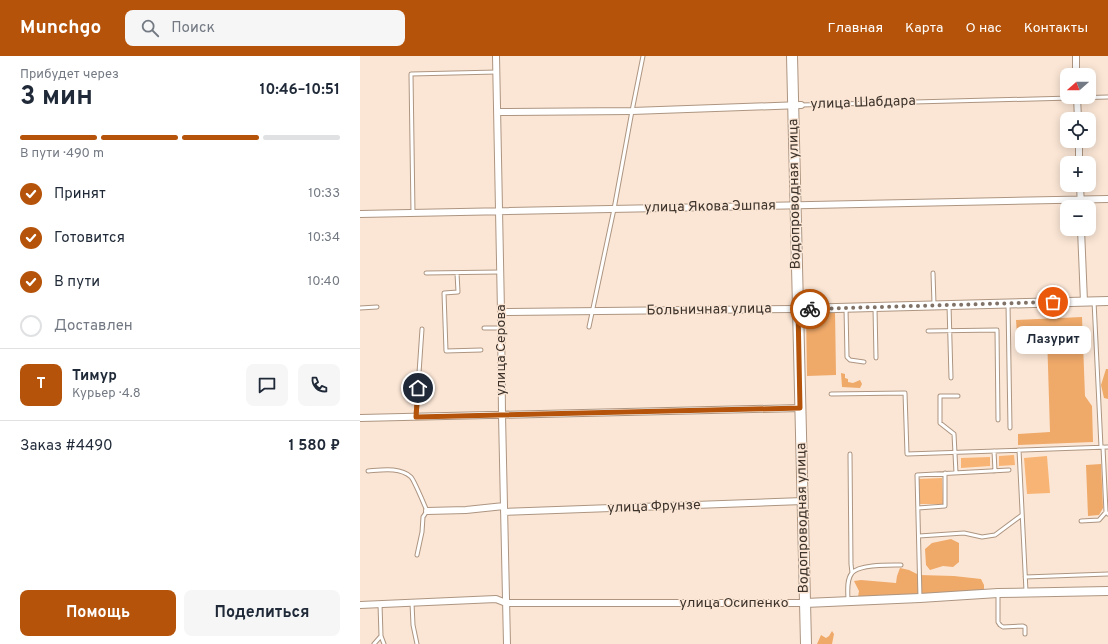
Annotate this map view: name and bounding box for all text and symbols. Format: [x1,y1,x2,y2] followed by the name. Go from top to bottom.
[125,10,405,46] search box
[20,16,101,40] text: Munchgo
[139,17,161,39] icon: search
[171,19,215,38] text: Поиск
[828,20,883,37] text: Главная
[905,20,943,37] text: Карта
[965,20,1002,37] text: О нас
[1024,20,1088,37] text: Контакты
[20,67,119,83] text: Прибудет через
[1060,68,1096,104] north arrow
[1060,68,1096,236] map controls
[20,81,93,114] text: 3 мин
[259,81,340,100] text: 10:46–10:51
[810,93,916,113] street label: улица Шабдара
[1060,112,1096,148] button: locate
[785,118,805,270] street label: Водопроводная улица
[20,146,104,162] text: В пути · 490 m
[1060,156,1096,192] button: +
[20,183,42,205] icon: check
[54,185,106,204] text: Принят
[308,186,340,202] text: 10:33
[644,197,776,217] street label: улица Якова Эшпая
[1060,200,1096,236] button: −
[20,227,42,249] icon: check
[54,229,125,248] text: Готовится
[308,230,340,246] text: 10:34
[20,271,42,293] icon: check
[54,273,100,292] text: В пути
[307,274,340,290] text: 10:40
[1036,285,1070,319] pin
[790,289,830,329] courier
[1042,291,1064,313] icon: bag
[799,298,821,320] icon: bike
[646,300,772,320] street label: Больничная улица
[493,304,510,396] street label: улица Серова
[54,317,133,336] text: Доставлен
[1015,326,1091,354] callout: Лазурит
[1026,332,1080,348] text: Лазурит
[246,364,288,406] button: chat
[298,364,340,406] button: phone
[72,367,117,386] text: Тимур
[401,371,435,405] pin
[36,375,46,394] text: Т
[407,377,429,399] icon: home
[72,386,141,402] text: Курьер · 4.8
[20,437,113,456] text: Заказ #4490
[288,437,340,456] text: 1 580 ₽
[793,442,813,594] street label: Водопроводная улица
[607,497,701,517] street label: улица Фрунзе
[20,590,176,636] button: Помощь
[184,590,340,636] button: Поделиться
[680,595,789,612] street label: улица Осипенко

